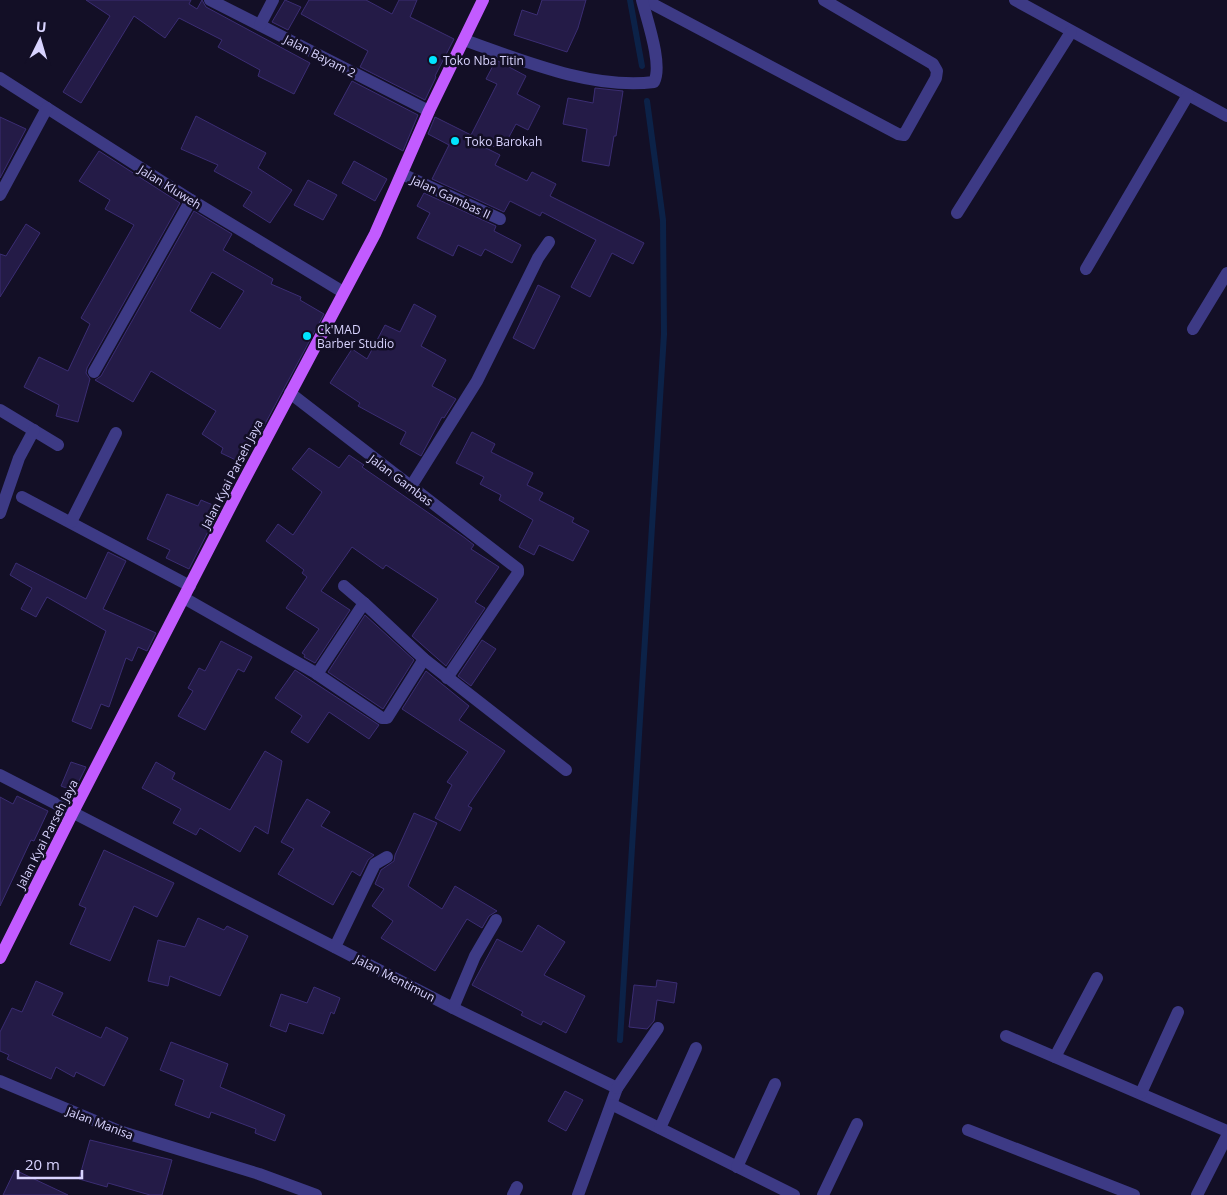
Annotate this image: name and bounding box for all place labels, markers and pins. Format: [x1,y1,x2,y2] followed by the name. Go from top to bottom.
[443,52,524,69] place label: Toko Nba Titin
[427,54,439,66] marker: Toko Nba Titin
[465,133,542,150] place label: Toko Barokah
[449,135,461,147] marker: Toko Barokah
[317,321,394,352] place label: Ck'MAD Barber Studio
[301,330,313,342] marker: Ck'MAD Barber Studio

